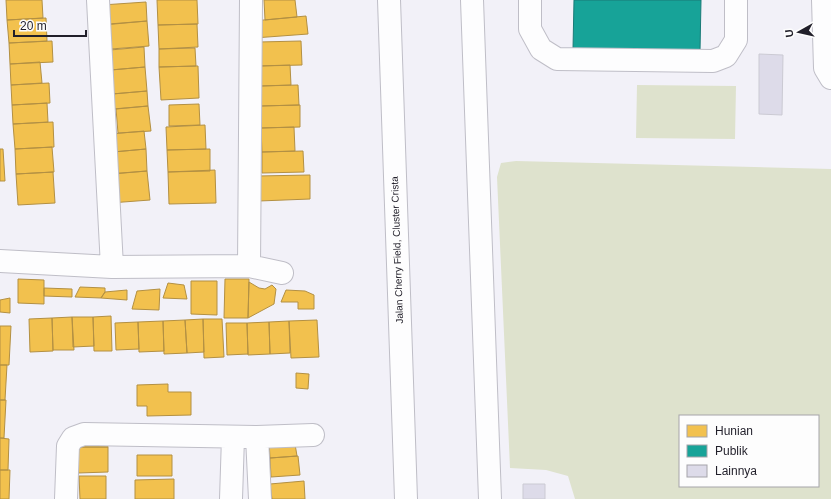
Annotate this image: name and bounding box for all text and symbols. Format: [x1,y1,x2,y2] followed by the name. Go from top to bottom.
[14,12,86,38] scale bar
[779,12,819,52] north arrow
[20,19,47,33] text: 20 m
[783,29,796,38] text: U
[389,176,405,324] street label: Jalan Cherry Field, Cluster Crista
[679,415,819,487] legend
[715,424,753,438] text: Hunian
[715,444,749,458] text: Publik
[715,464,757,478] text: Lainnya

